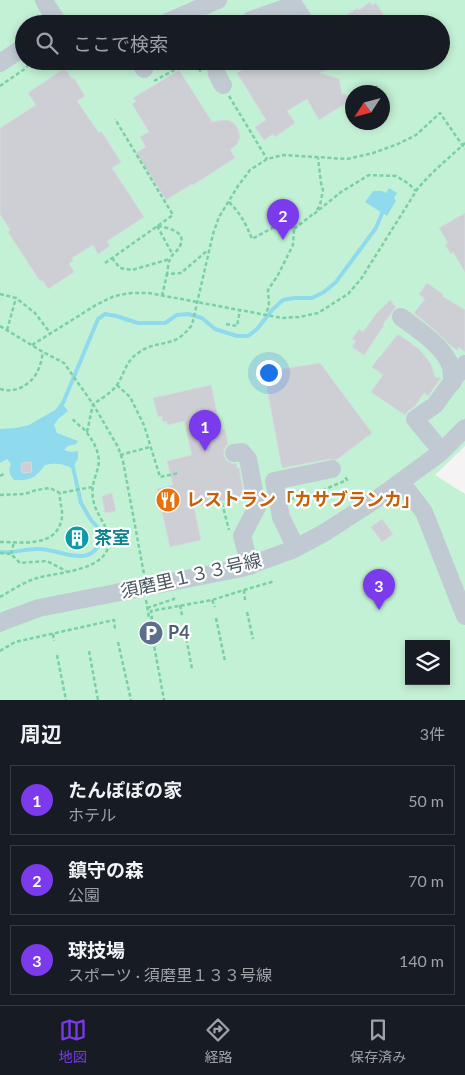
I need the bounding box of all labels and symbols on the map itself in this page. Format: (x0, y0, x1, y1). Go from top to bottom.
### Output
north arrow (345, 85, 390, 130)
pin: 2 (267, 199, 299, 240)
your location (256, 360, 282, 386)
pin: 1 (189, 410, 221, 451)
restaurant icon: レストラン「カサブランカ」 (155, 487, 181, 513)
place label: レストラン「カサブランカ」 (186, 488, 420, 510)
building icon: 茶室 (64, 525, 90, 551)
place label: 茶室 (94, 526, 130, 548)
street label: 須磨里１３３号線 (118, 548, 263, 602)
pin: 3 (363, 569, 395, 610)
parking icon: P4 (138, 620, 164, 646)
place label: P4 (168, 621, 190, 643)

